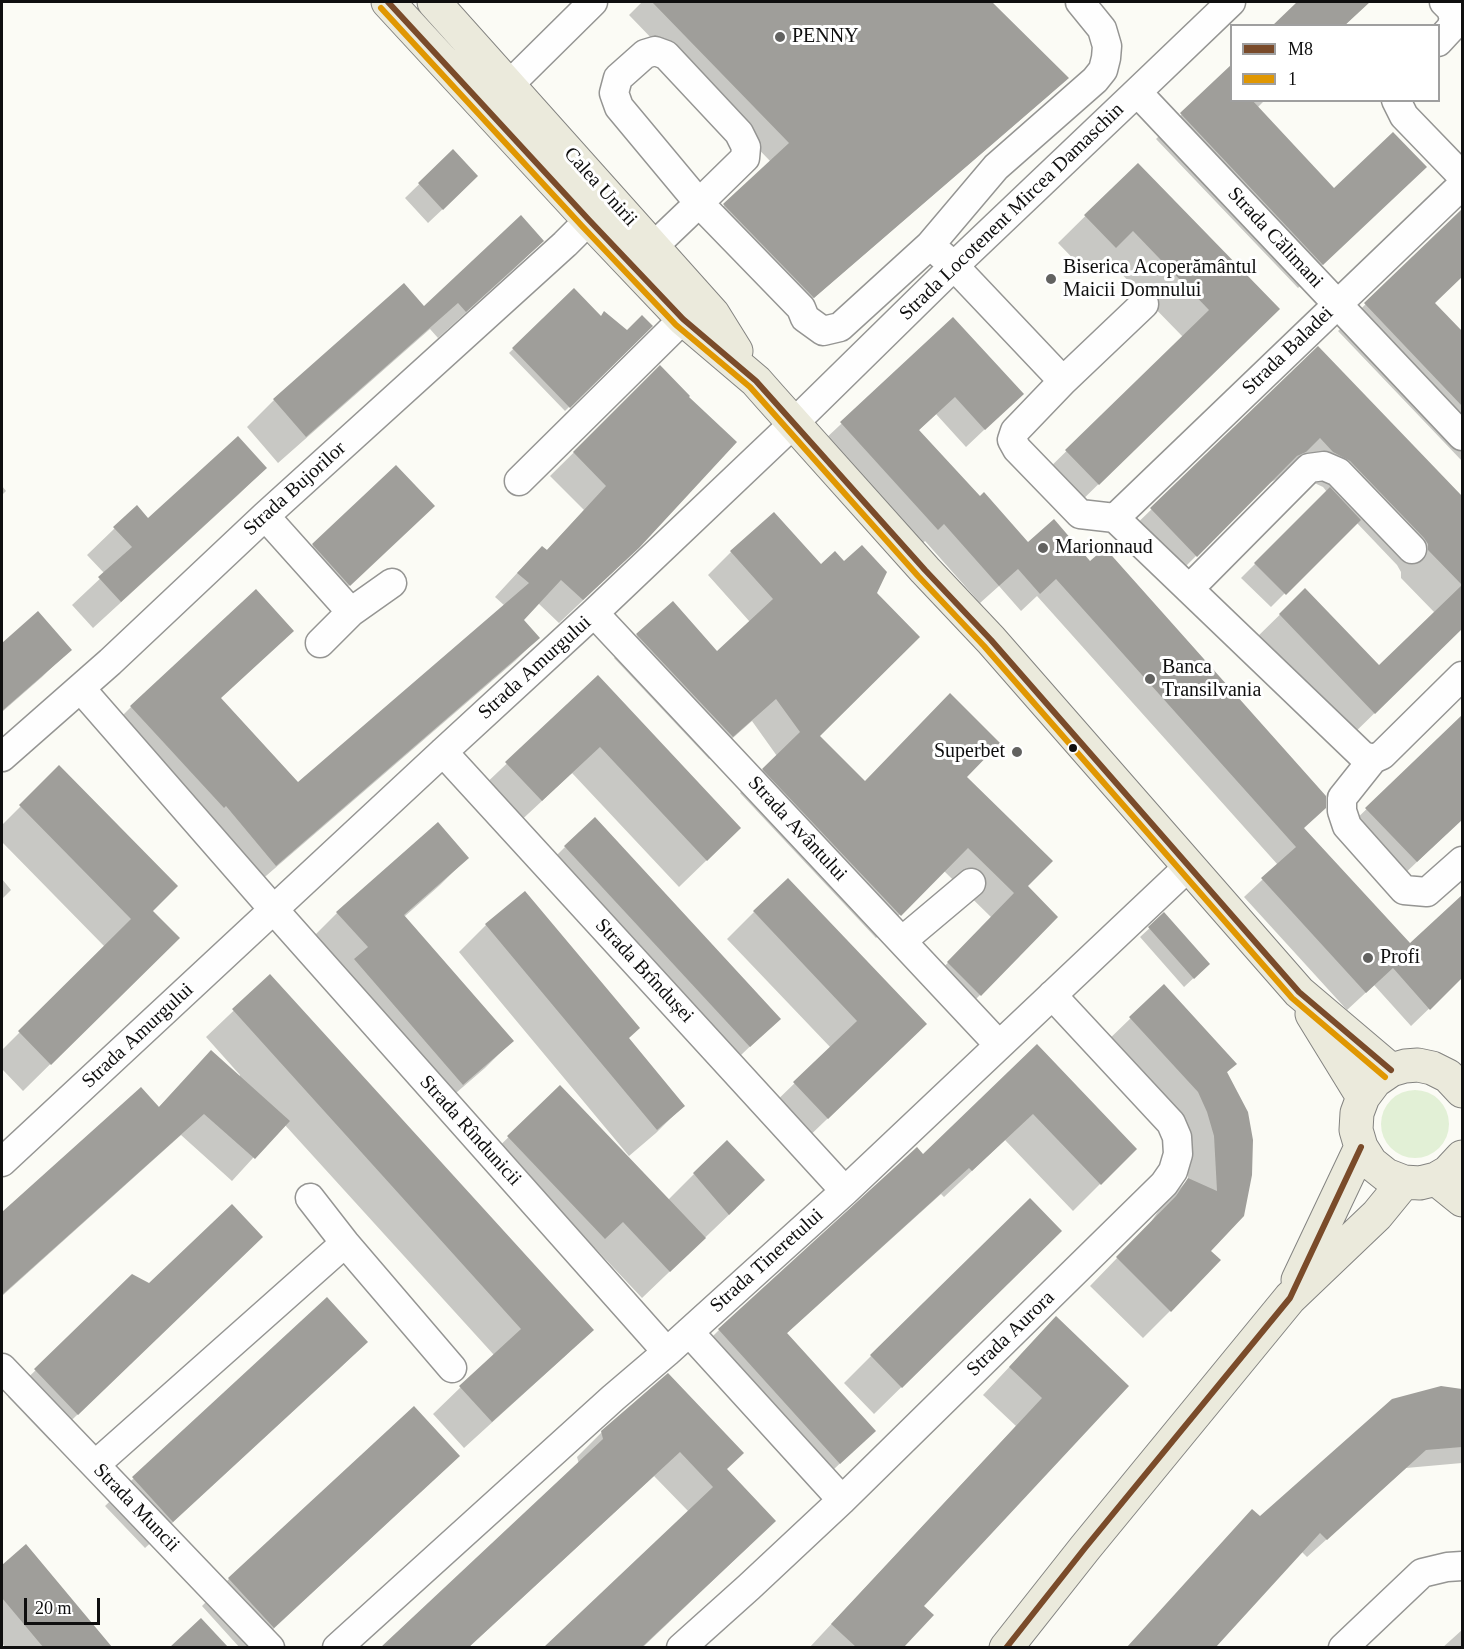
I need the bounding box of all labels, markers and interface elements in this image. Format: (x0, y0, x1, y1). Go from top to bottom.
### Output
legend (1230, 24, 1440, 102)
place label: PENNY (792, 25, 859, 49)
marker: PENNY (773, 30, 787, 44)
text: M8 (1288, 39, 1313, 59)
text: 1 (1288, 69, 1297, 89)
street label: Strada Locotenent Mircea Damaschin (895, 98, 1129, 326)
street label: Calea Unirii (558, 142, 642, 232)
street label: Strada Călimani (1222, 182, 1328, 294)
place label: Biserica Acoperământul Maicii Domnului (1063, 256, 1257, 303)
marker: Biserica Acoperământul Maicii Domnului (1044, 272, 1058, 286)
street label: Strada Baladei (1238, 302, 1338, 400)
street label: Strada Bujorilor (239, 437, 351, 541)
place label: Marionnaud (1055, 536, 1153, 560)
marker: Marionnaud (1036, 541, 1050, 555)
street label: Strada Amurgului (474, 611, 596, 725)
place label: Banca Transilvania (1162, 656, 1261, 703)
marker: Banca Transilvania (1143, 672, 1157, 686)
place label: Superbet (934, 740, 1005, 764)
unlabelled marker (1067, 742, 1079, 754)
marker: Superbet (1010, 745, 1024, 759)
street label: Strada Avântului (742, 772, 852, 886)
street label: Strada Brîndușei (590, 914, 698, 1028)
place label: Profi (1380, 946, 1420, 970)
marker: Profi (1361, 951, 1375, 965)
street label: Strada Amurgului (77, 978, 199, 1094)
street label: Strada Rîndunicii (414, 1071, 526, 1191)
street label: Strada Tineretului (705, 1204, 829, 1318)
street label: Strada Aurora (962, 1286, 1060, 1382)
street label: Strada Muncii (88, 1459, 184, 1557)
scale bar (27, 1586, 104, 1624)
text: 20 m (35, 1598, 72, 1618)

